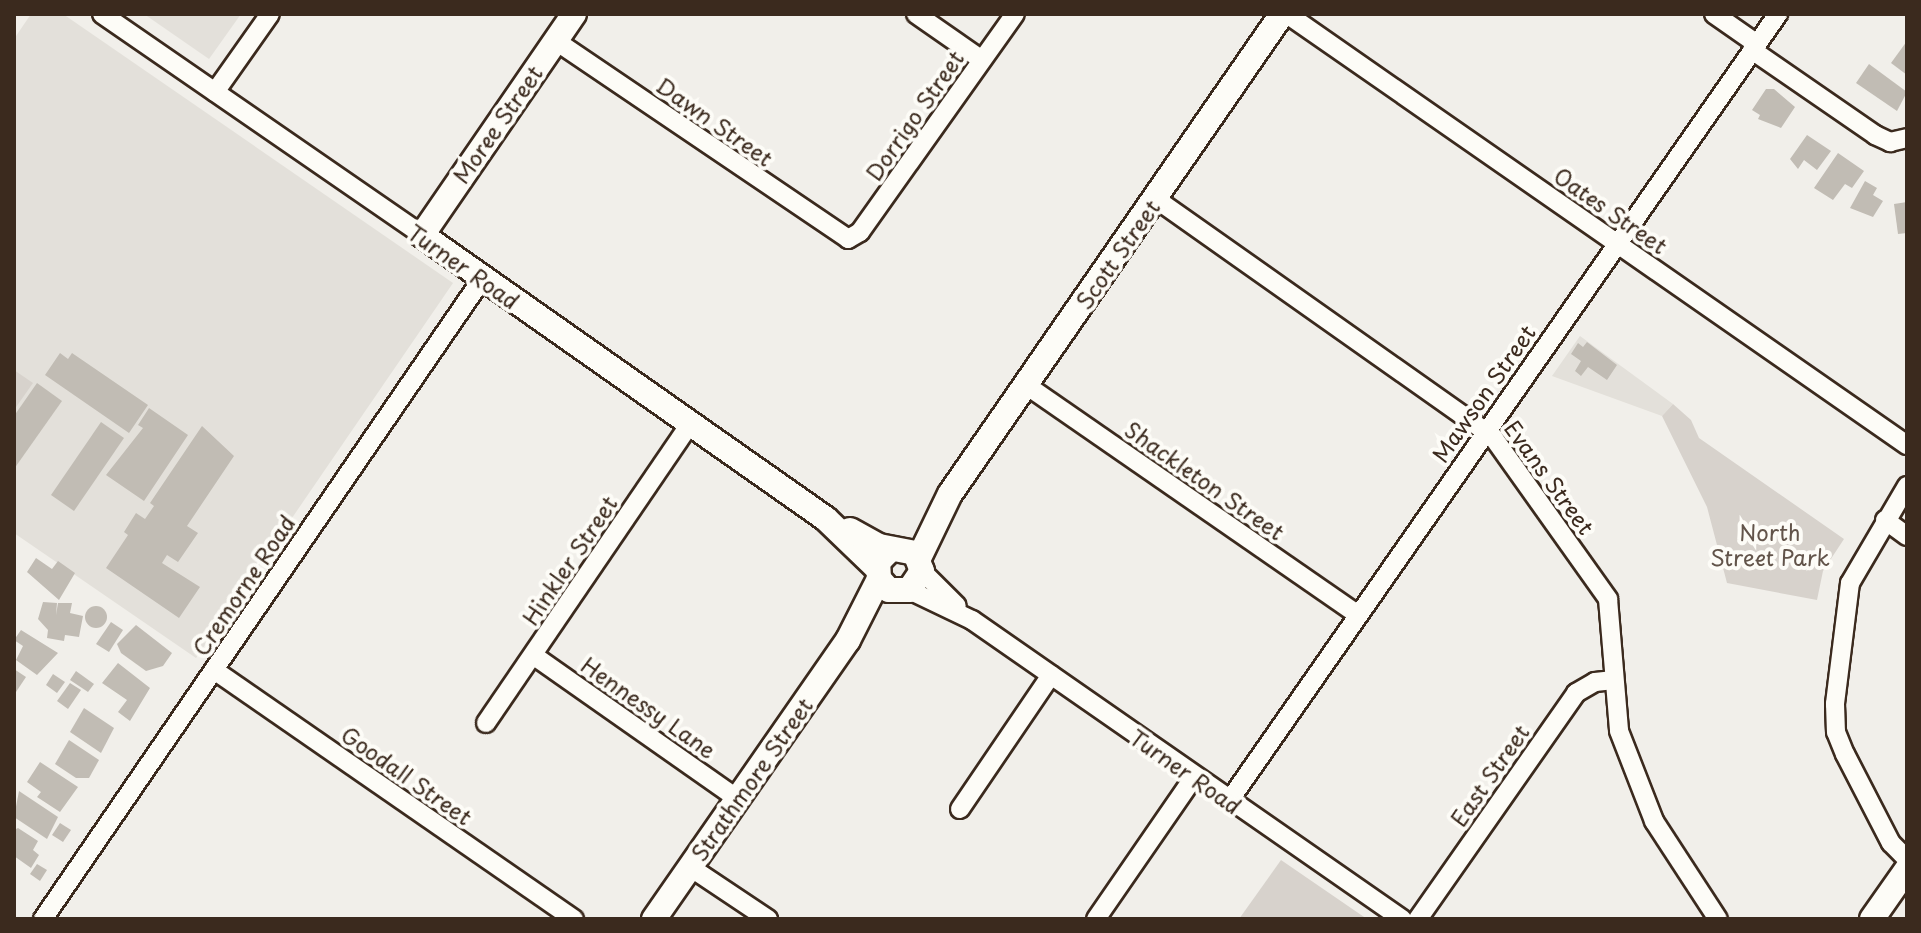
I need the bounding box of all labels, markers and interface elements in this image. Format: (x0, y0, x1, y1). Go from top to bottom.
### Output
street label: Dorrigo Street (859, 45, 969, 185)
street label: Moree Street (446, 59, 548, 189)
street label: Dawn Street (652, 72, 778, 170)
street label: Oates Street (1549, 161, 1673, 259)
street label: Scott Street (1069, 194, 1165, 314)
street label: Turner Road (403, 218, 525, 314)
street label: Mawson Street (1426, 320, 1540, 466)
street label: Shackleton Street (1121, 415, 1289, 545)
street label: Evans Street (1500, 415, 1600, 539)
street label: Hinkler Street (516, 490, 622, 630)
street label: Cremorne Road (186, 509, 300, 661)
park label: North Street Park (1709, 518, 1831, 570)
street label: Hennessy Lane (576, 651, 722, 763)
street label: Strathmore Street (685, 692, 817, 866)
street label: East Street (1444, 719, 1534, 831)
street label: Goodall Street (337, 720, 477, 830)
street label: Turner Road (1125, 723, 1247, 819)

